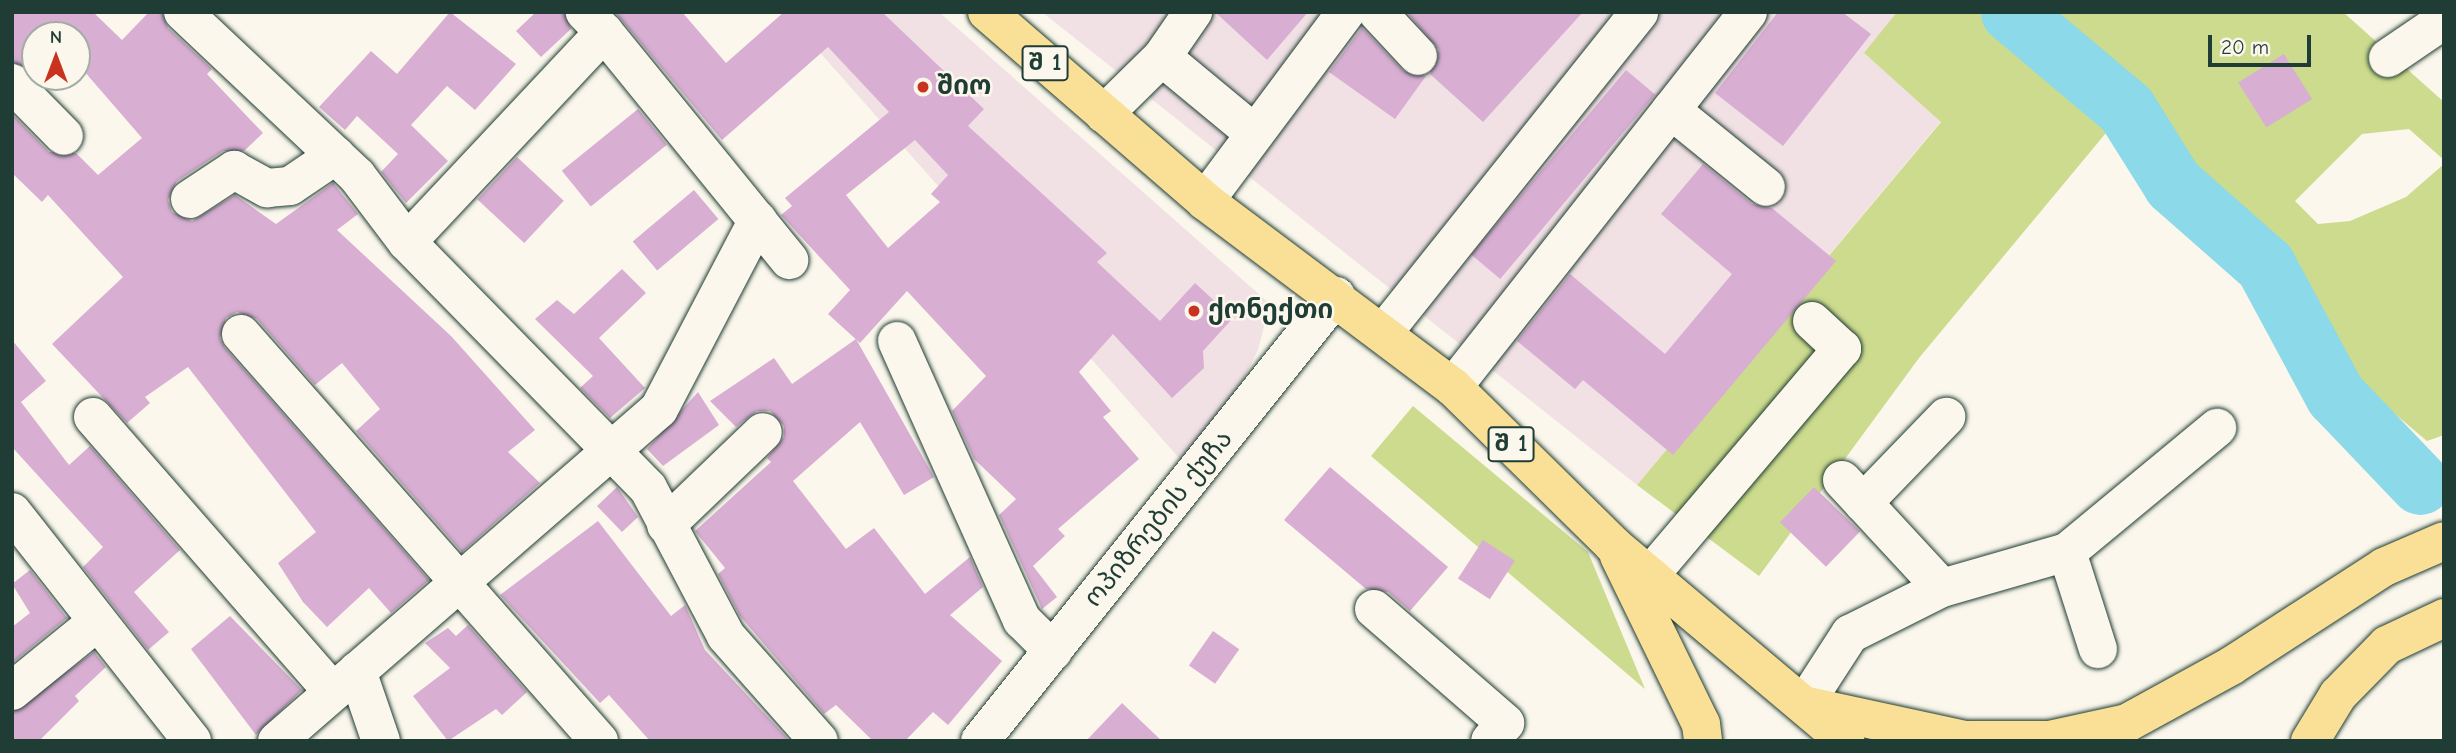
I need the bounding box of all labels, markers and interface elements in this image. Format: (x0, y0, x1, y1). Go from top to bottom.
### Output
north arrow (21, 21, 91, 91)
scale bar (2211, 21, 2314, 65)
text: N (50, 26, 62, 48)
text: 20 m (2221, 35, 2269, 59)
road number: შ 1 (1020, 42, 1070, 84)
place label: შიო (937, 71, 991, 103)
marker: შიო (915, 79, 931, 95)
place label: ქონექთი (1208, 295, 1333, 327)
marker: ქონექთი (1186, 303, 1202, 319)
street label: ოპიზრების ქუჩა (1078, 424, 1240, 614)
road number: შ 1 (1486, 424, 1536, 464)

